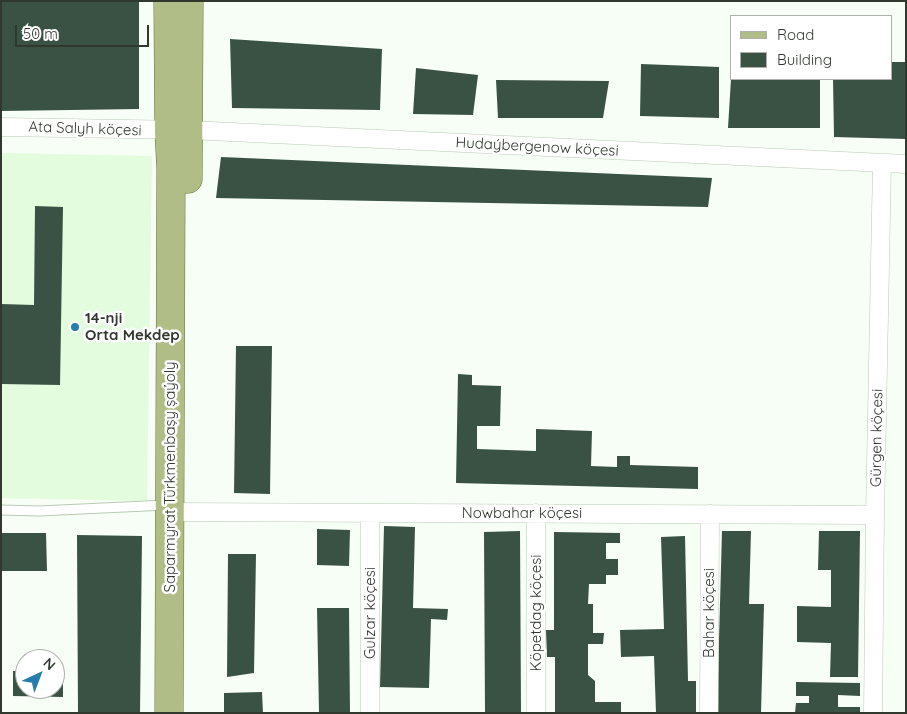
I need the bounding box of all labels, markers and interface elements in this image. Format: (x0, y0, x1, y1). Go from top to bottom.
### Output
scale bar (18, 15, 151, 47)
legend (730, 15, 892, 80)
text: 50 m (23, 24, 58, 43)
text: Road (777, 25, 814, 44)
text: Building (777, 50, 832, 69)
street label: Ata Salyh köçesi (28, 118, 142, 140)
street label: Hudaýbergenow köçesi (455, 134, 619, 160)
place label: 14-nji Orta Mekdep (85, 309, 180, 344)
marker: 14-nji Orta Mekdep (69, 321, 81, 333)
street label: Saparmyrat Türkmenbaşy şaýoly (161, 361, 179, 593)
street label: Gürgen köçesi (867, 389, 887, 487)
street label: Nowbahar köçesi (462, 504, 582, 522)
street label: Köpetdag köçesi (527, 555, 545, 671)
street label: Gulzar köçesi (361, 567, 379, 659)
street label: Bahar köçesi (700, 568, 718, 658)
north arrow (15, 649, 65, 699)
text: N (40, 654, 59, 674)

